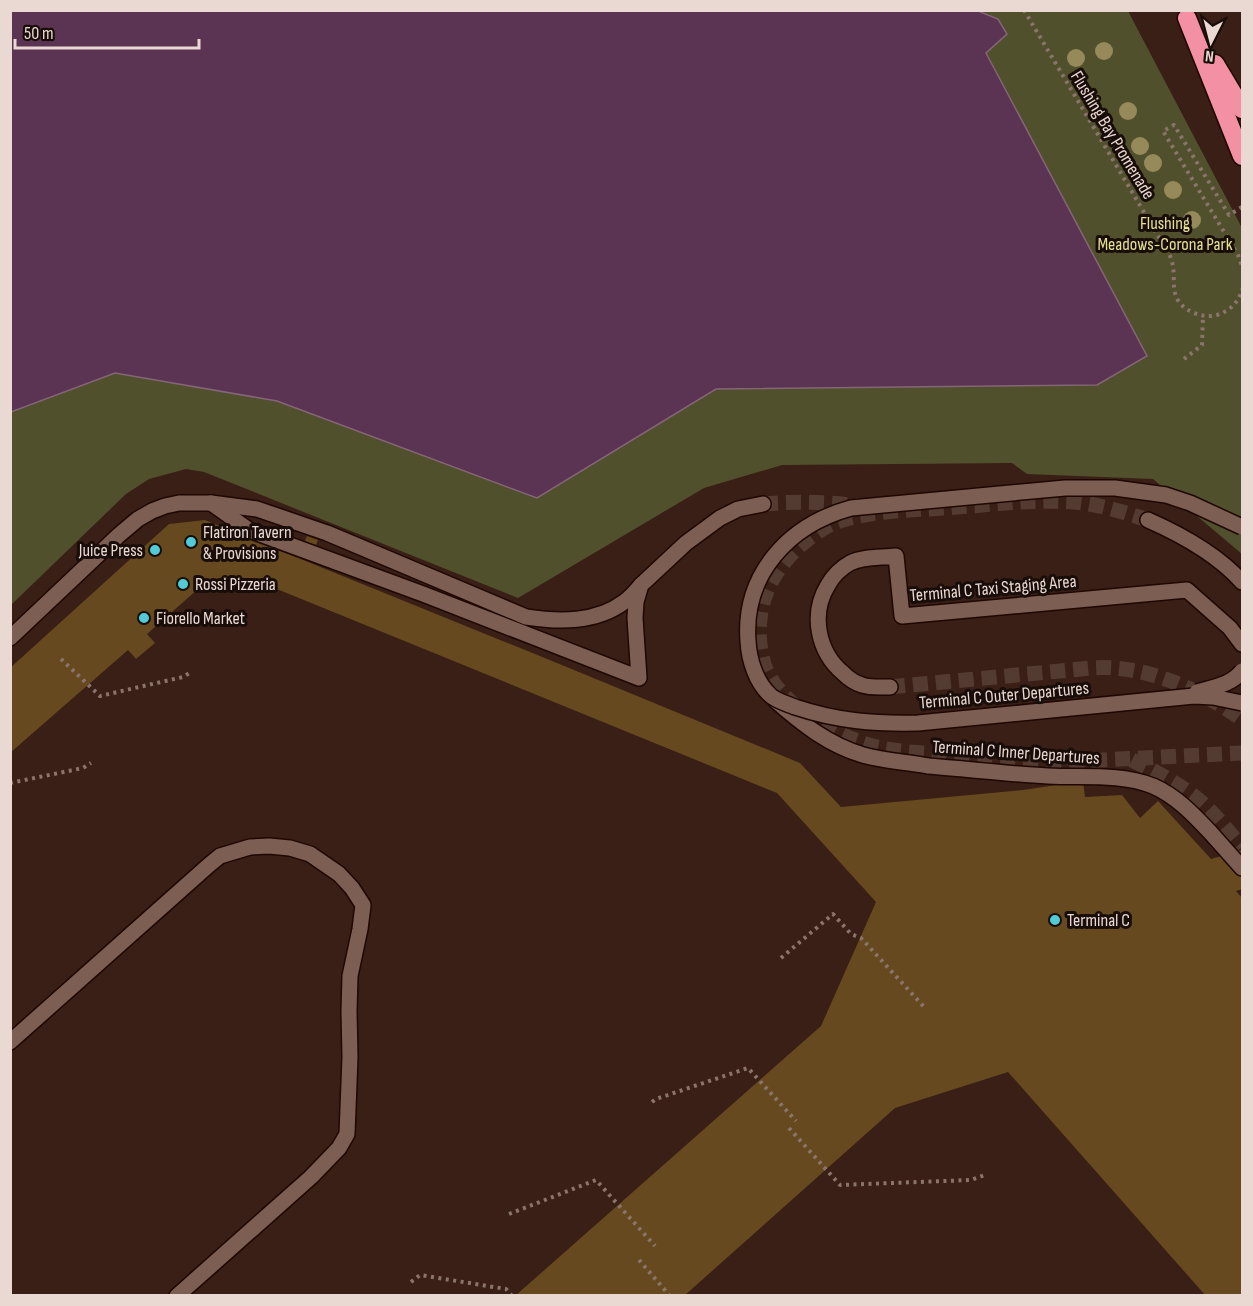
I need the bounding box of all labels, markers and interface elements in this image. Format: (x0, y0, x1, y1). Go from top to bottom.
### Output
scale bar (15, 12, 200, 50)
north arrow (1181, 12, 1241, 72)
text: 50 m (24, 23, 54, 44)
text: N (1204, 46, 1215, 65)
street label: Flushing Bay Promenade (1066, 67, 1159, 203)
park label: Flushing Meadows-Corona Park (1097, 213, 1233, 255)
place label: Flatiron Tavern & Provisions (203, 522, 292, 564)
marker: Flatiron Tavern & Provisions (184, 535, 198, 549)
place label: Juice Press (78, 540, 143, 561)
marker: Juice Press (148, 543, 162, 557)
street label: Terminal C Taxi Staging Area (909, 571, 1077, 606)
place label: Rossi Pizzeria (195, 574, 276, 595)
marker: Rossi Pizzeria (176, 577, 190, 591)
place label: Fiorello Market (156, 608, 246, 629)
marker: Fiorello Market (137, 611, 151, 625)
street label: Terminal C Outer Departures (918, 678, 1090, 713)
street label: Terminal C Inner Departures (932, 736, 1100, 769)
place label: Terminal C (1067, 910, 1130, 931)
marker: Terminal C (1048, 913, 1062, 927)

